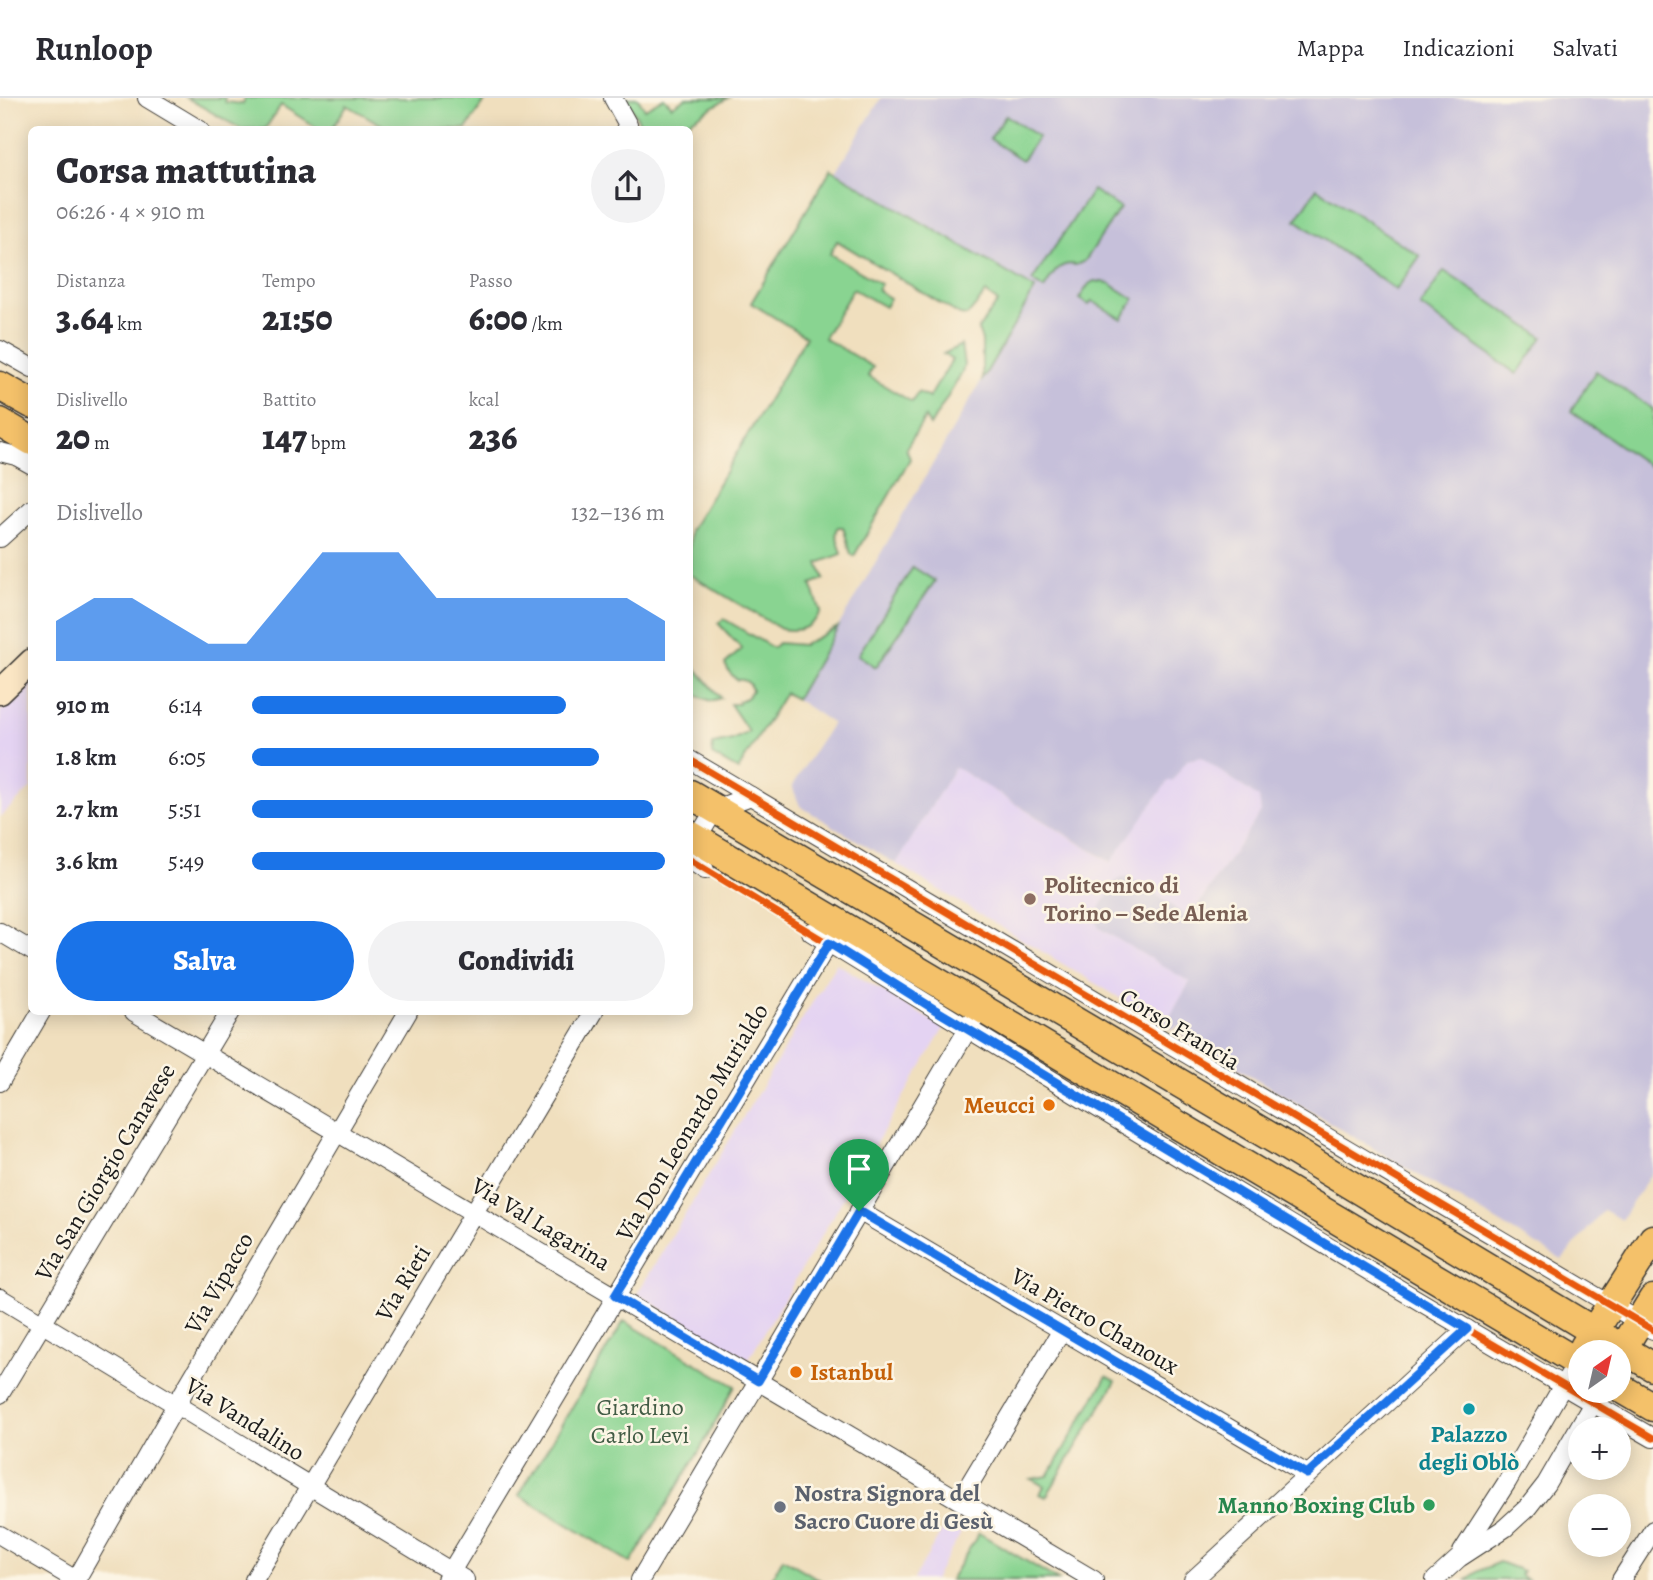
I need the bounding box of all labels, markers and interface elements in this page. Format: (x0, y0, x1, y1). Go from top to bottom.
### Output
text: Runloop (35, 26, 153, 71)
text: Mappa (1297, 32, 1365, 64)
text: Indicazioni (1403, 32, 1515, 64)
text: Salvati (1553, 32, 1618, 64)
text: Corsa mattutina (56, 144, 317, 196)
button: share (591, 149, 665, 223)
text: 06:26 · 4 × 910 m (56, 196, 205, 227)
text: Distanza (56, 268, 125, 294)
text: Tempo (262, 268, 315, 294)
text: Passo (469, 268, 512, 294)
text: 3.64 (56, 294, 114, 342)
text: 21:50 (262, 294, 332, 342)
text: 6:00 (469, 294, 528, 342)
text: km (114, 311, 143, 337)
text: /km (528, 311, 563, 337)
text: Dislivello (56, 387, 128, 413)
text: Battito (262, 387, 316, 413)
text: kcal (469, 387, 499, 413)
text: 20 (56, 413, 90, 461)
text: 147 (262, 413, 307, 461)
text: 236 (469, 413, 518, 461)
text: m (90, 430, 110, 456)
text: bpm (307, 430, 346, 456)
text: Dislivello (56, 497, 143, 528)
text: 132–136 m (571, 497, 665, 528)
text: 910 m (56, 690, 110, 721)
text: 6:14 (168, 690, 202, 721)
text: 1.8 km (56, 742, 117, 773)
text: 6:05 (168, 742, 206, 773)
text: 2.7 km (56, 794, 118, 825)
text: 5:51 (168, 794, 201, 825)
text: 3.6 km (56, 846, 118, 877)
text: 5:49 (168, 846, 204, 877)
place label: Politecnico di Torino – Sede Alenia (1044, 869, 1248, 929)
marker: Politecnico di Torino – Sede Alenia (1022, 891, 1038, 907)
button: Salva (56, 921, 354, 1001)
button: Condividi (368, 921, 665, 1001)
street label: Corso Francia (1114, 980, 1247, 1078)
street label: Via Don Leonardo Murialdo (608, 997, 776, 1247)
street label: Via San Giorgio Canavese (27, 1057, 183, 1287)
place label: Meucci (964, 1089, 1035, 1121)
marker: Meucci (1041, 1097, 1057, 1113)
pin (829, 1139, 889, 1211)
icon: arrive (840, 1150, 878, 1188)
street label: Via Val Lagarina (464, 1169, 617, 1279)
street label: Via Vipacco (177, 1226, 261, 1340)
street label: Via Rieti (367, 1239, 438, 1328)
street label: Via Pietro Chanoux (1004, 1259, 1185, 1382)
north arrow (1568, 1340, 1631, 1404)
map controls (1568, 1340, 1631, 1557)
place label: Istanbul (810, 1356, 894, 1388)
marker: Istanbul (788, 1364, 804, 1380)
street label: Via Vandalino (178, 1369, 311, 1468)
park label: Giardino Carlo Levi (591, 1391, 689, 1451)
marker: Palazzo degli Oblò (1461, 1401, 1477, 1417)
button: + (1568, 1417, 1631, 1480)
place label: Palazzo degli Oblò (1419, 1418, 1519, 1478)
place label: Nostra Signora del Sacro Cuore di Gesù (794, 1477, 994, 1537)
place label: Manno Boxing Club (1218, 1489, 1415, 1521)
button: − (1568, 1494, 1631, 1557)
marker: Manno Boxing Club (1421, 1497, 1437, 1513)
marker: Nostra Signora del Sacro Cuore di Gesù (772, 1499, 788, 1515)

